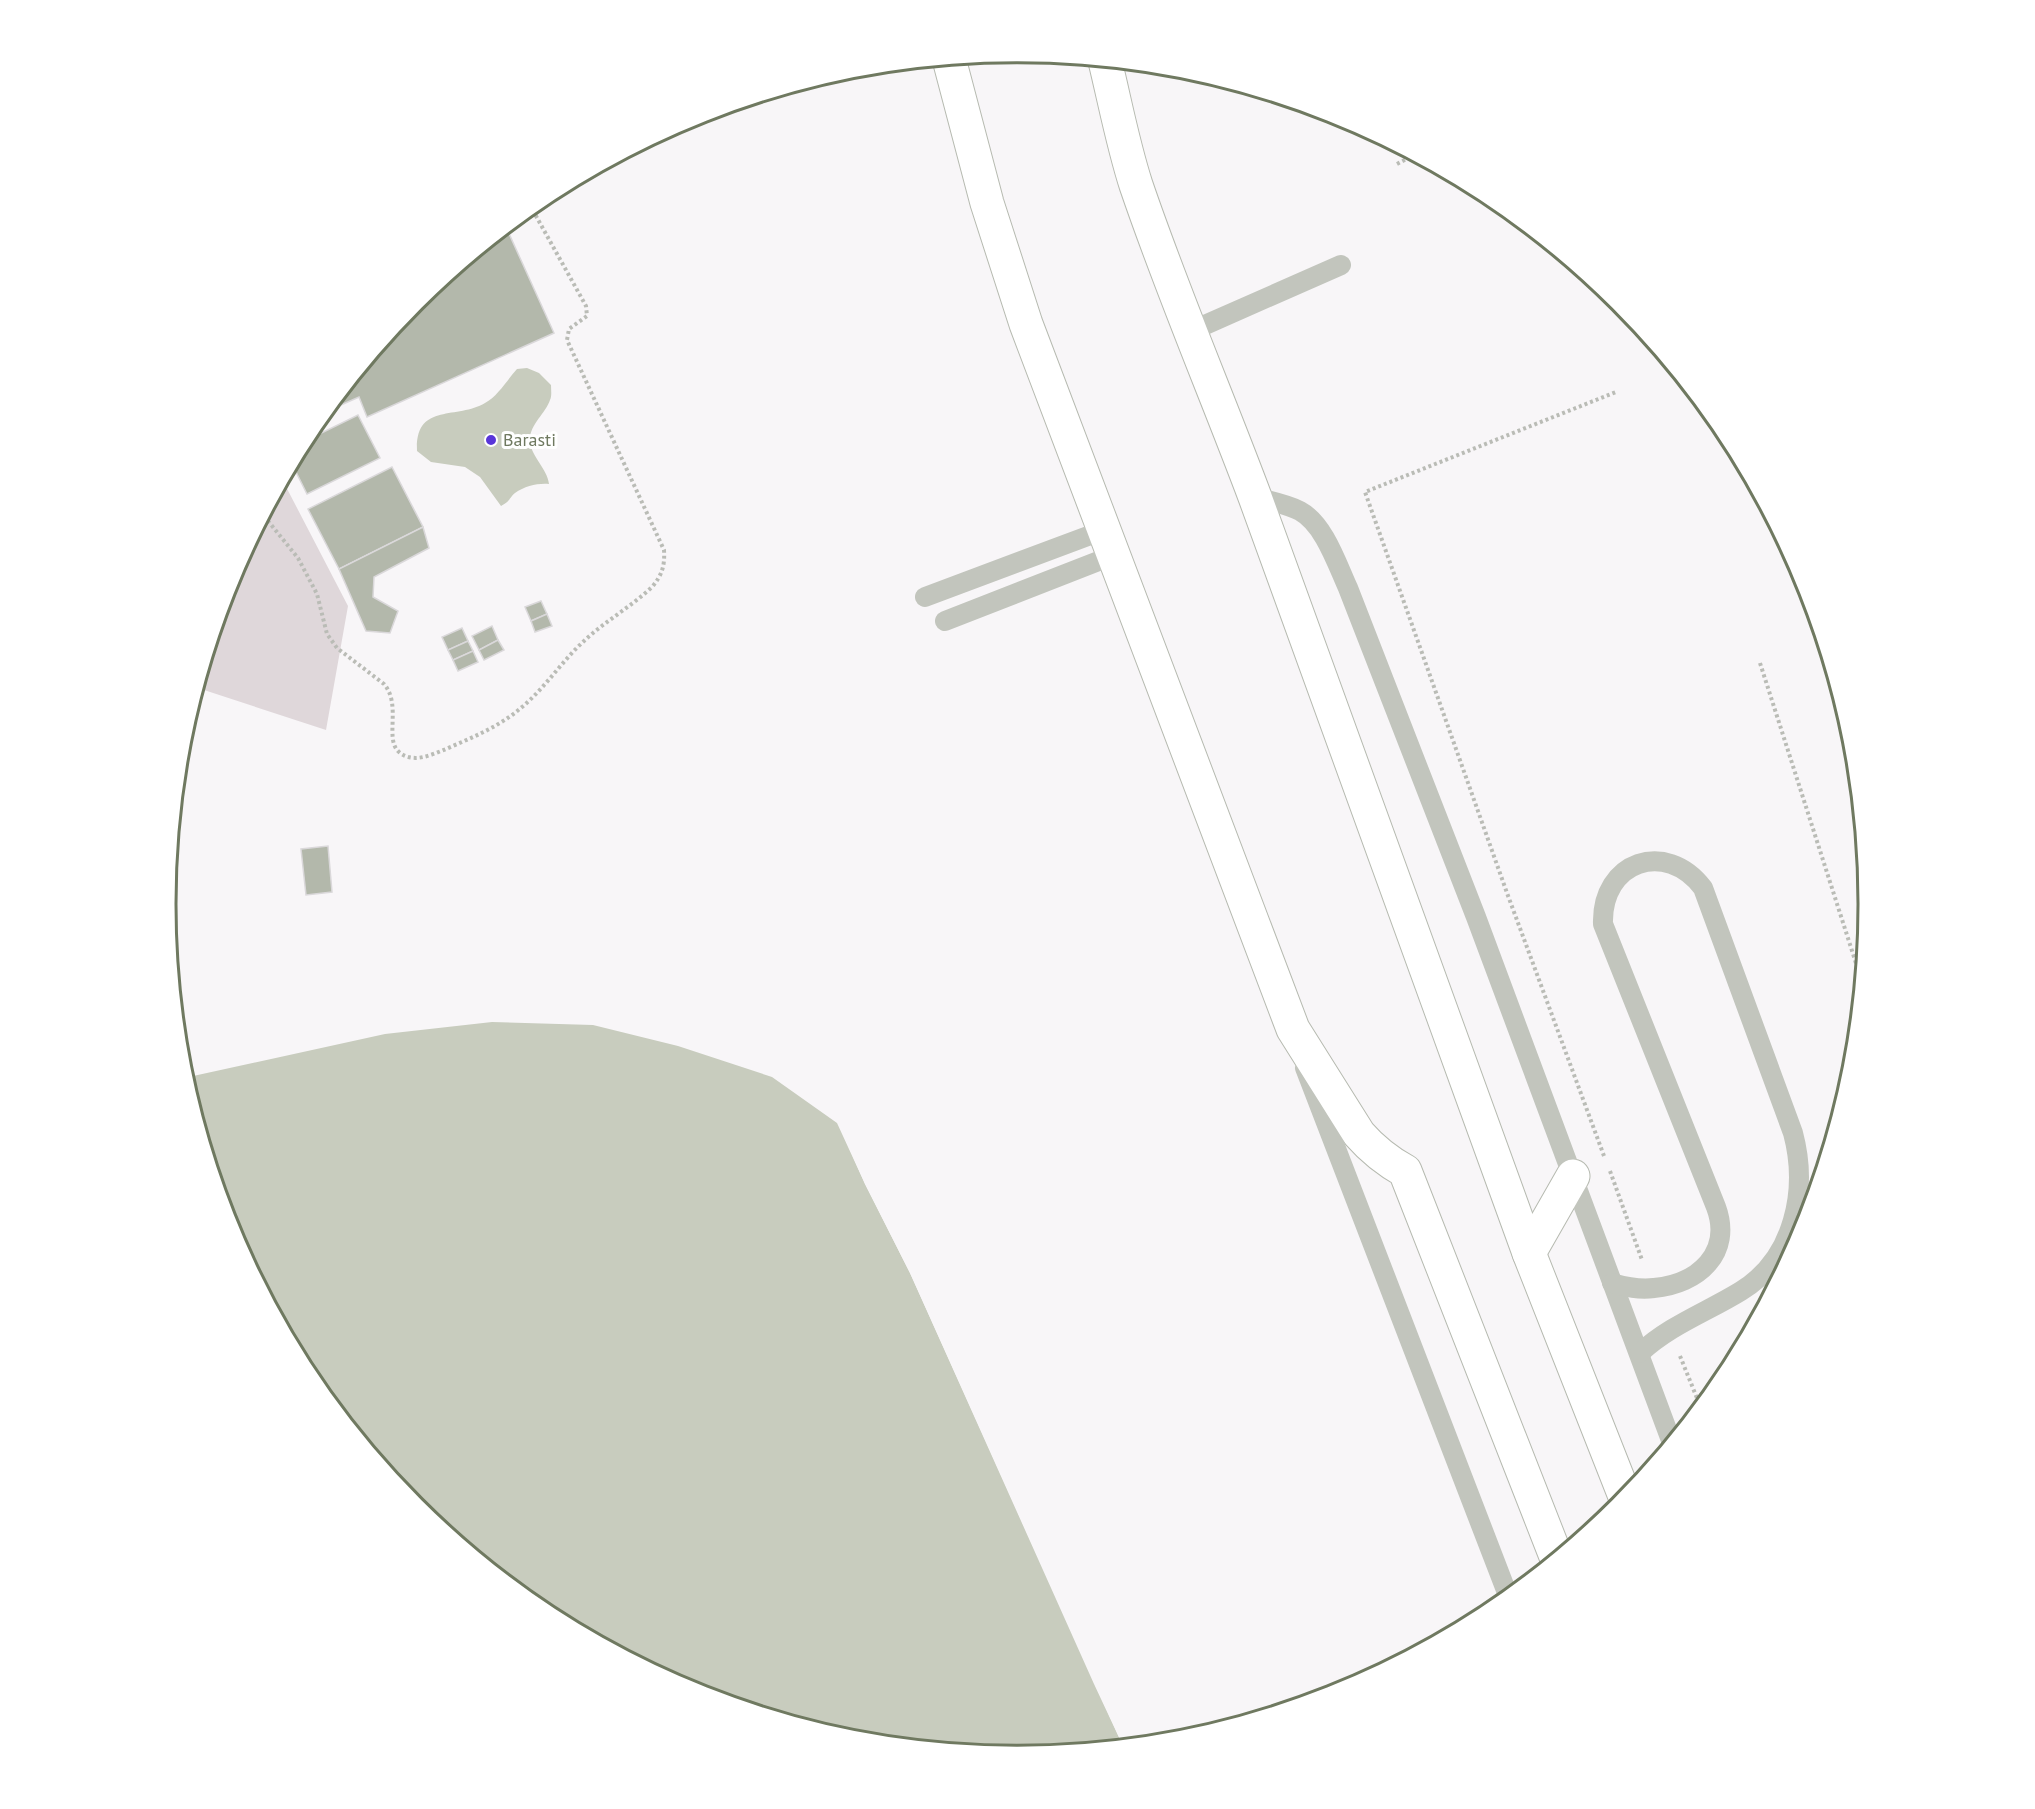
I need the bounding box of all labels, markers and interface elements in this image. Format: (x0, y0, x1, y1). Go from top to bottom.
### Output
place label: Barasti (503, 428, 556, 451)
marker: Barasti (484, 433, 498, 447)

